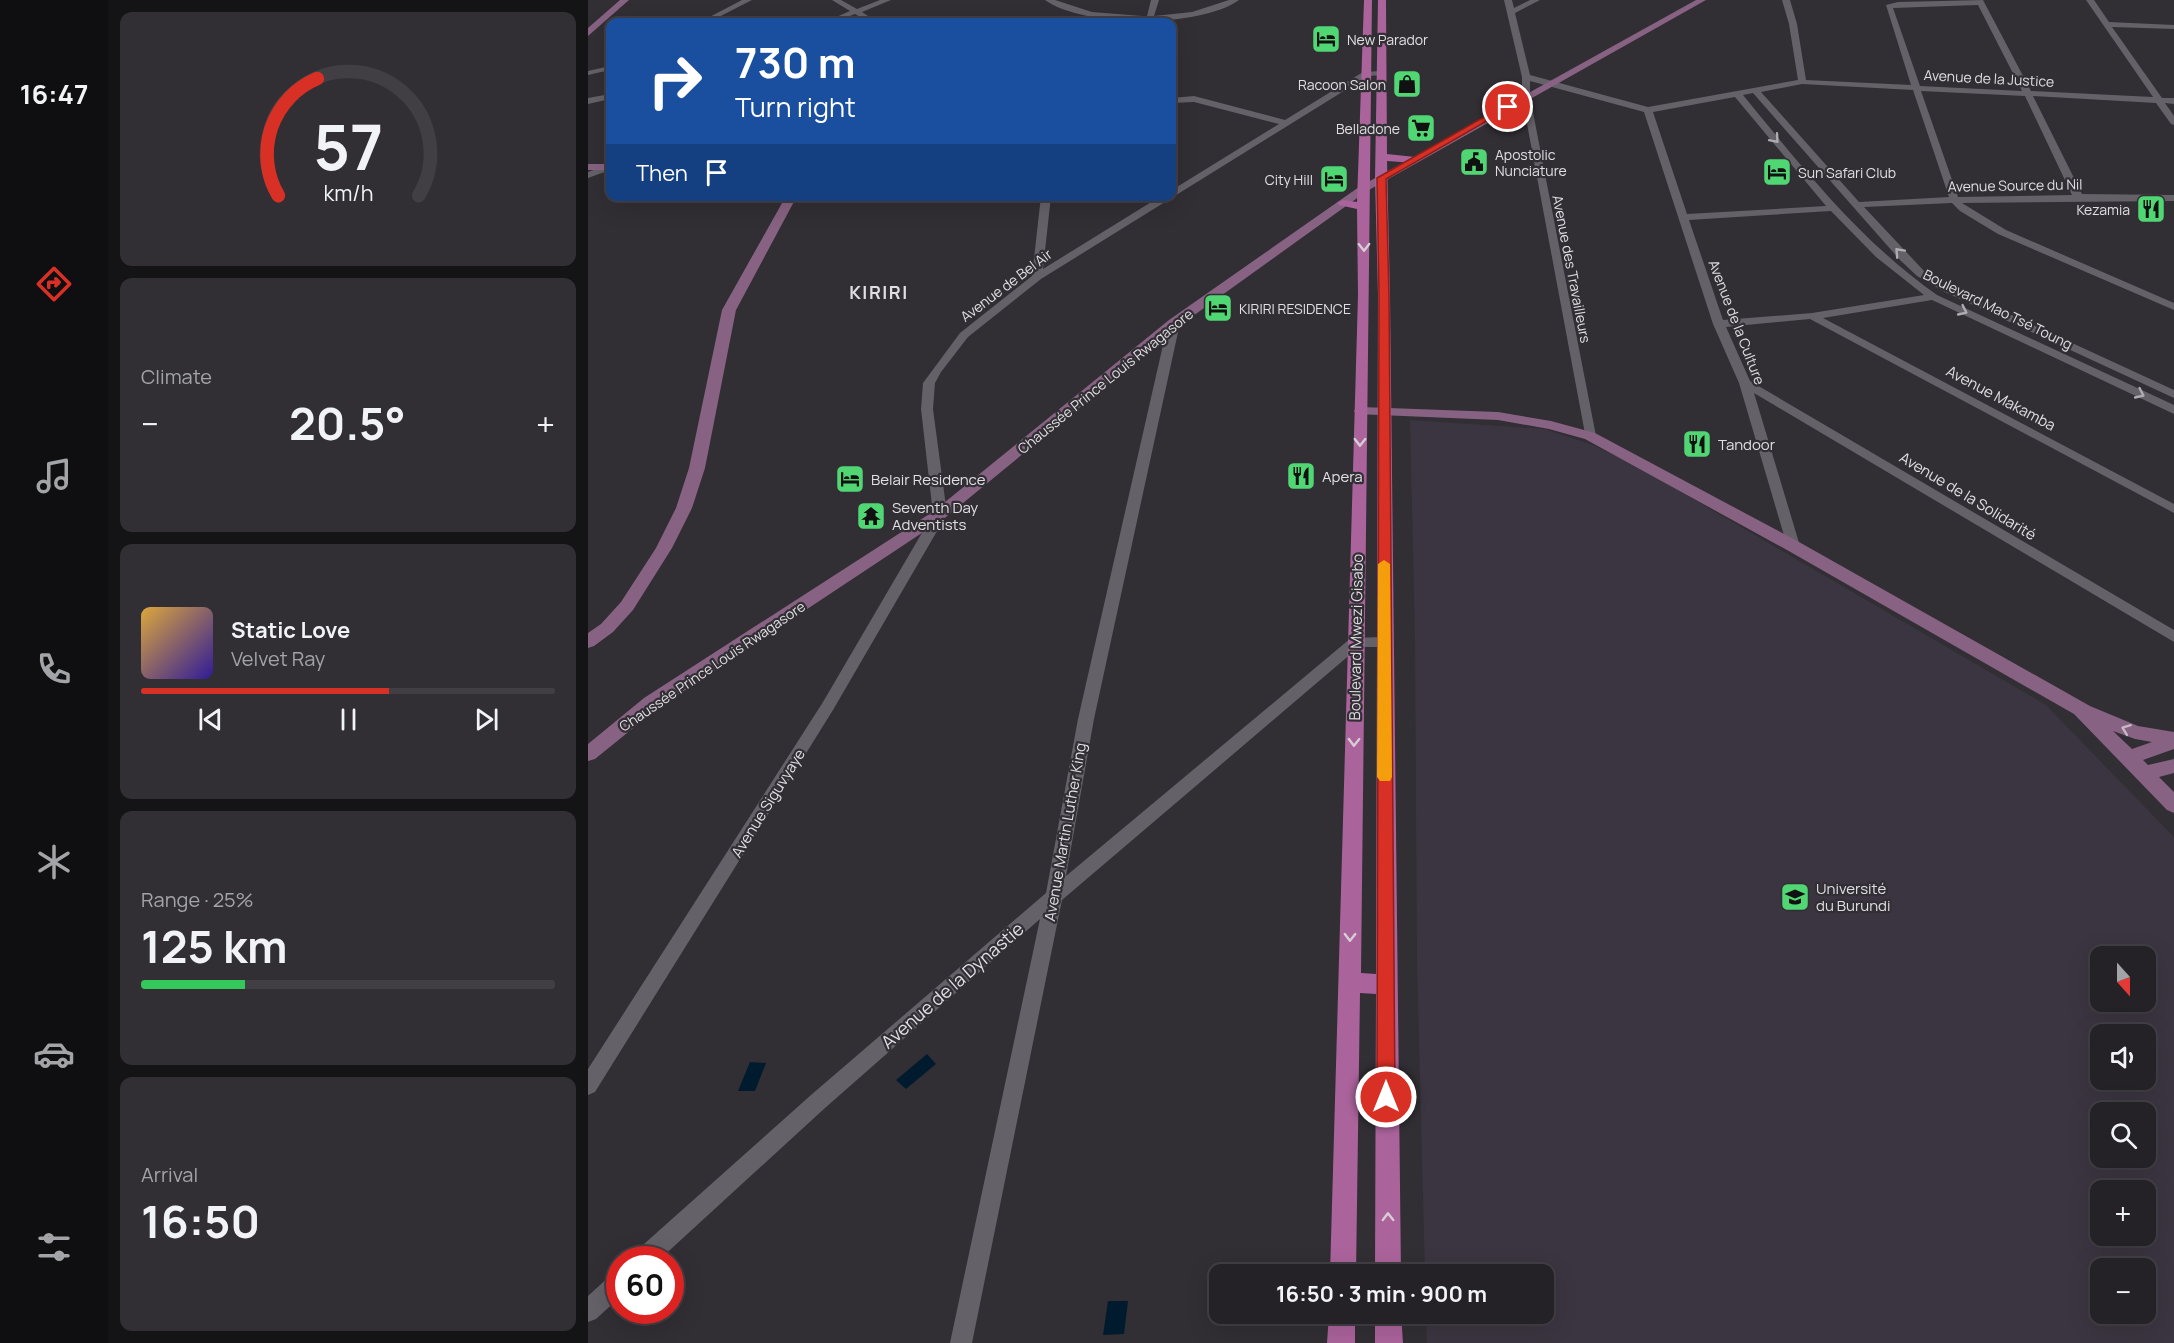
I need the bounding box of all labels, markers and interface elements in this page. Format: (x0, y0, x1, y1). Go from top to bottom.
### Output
hotel icon: New Parador (1310, 23, 1342, 55)
place label: New Parador (1347, 30, 1428, 49)
text: 730 m (735, 33, 856, 91)
icon: right (636, 42, 714, 120)
street label: Avenue de la Justice (1923, 65, 2055, 91)
shop icon: Racoon Salon (1391, 68, 1423, 100)
text: 16:47 (20, 75, 88, 112)
place label: Racoon Salon (1298, 75, 1386, 94)
pin (1482, 81, 1533, 132)
text: Turn right (735, 88, 856, 125)
icon: arrive (1491, 90, 1524, 123)
text: 57 (313, 103, 383, 189)
supermarket icon: Belladone (1405, 112, 1437, 144)
place label: Belladone (1336, 119, 1400, 138)
one-way arrow (1768, 132, 1779, 142)
place label: Apostolic Nunciature (1495, 145, 1567, 180)
public building icon: Apostolic Nunciature (1458, 146, 1490, 178)
icon: arrive (700, 156, 733, 189)
hotel icon: Sun Safari Club (1761, 156, 1793, 188)
text: Then (636, 158, 688, 188)
hotel icon: City Hill (1318, 163, 1350, 195)
place label: Sun Safari Club (1798, 163, 1896, 182)
place label: City Hill (1265, 170, 1313, 189)
street label: Avenue Source du Nil (1947, 174, 2083, 196)
text: km/h (323, 178, 373, 207)
street label: Avenue des Travailleurs (1548, 193, 1596, 345)
restaurant icon: Kezamia (2135, 193, 2167, 225)
place label: Kezamia (2076, 200, 2130, 219)
one-way arrow (1358, 243, 1370, 252)
street label: Avenue de Bel Air (956, 244, 1056, 326)
one-way arrow (1895, 249, 1906, 259)
street label: Avenue de la Culture (1704, 257, 1770, 387)
icon: directions (33, 263, 75, 305)
street label: Boulevard Mao Tsé Toung (1920, 265, 2076, 353)
district label: KIRIRI (849, 280, 909, 304)
hotel icon: KIRIRI RESIDENCE (1202, 292, 1234, 324)
place label: KIRIRI RESIDENCE (1239, 299, 1351, 318)
street label: Chaussée Prince Louis Rwagasore (1013, 304, 1197, 458)
one-way arrow (1957, 304, 1968, 316)
street label: Avenue Makamba (1943, 360, 2059, 436)
text: Climate (141, 363, 212, 390)
one-way arrow (2133, 387, 2144, 399)
text: 20.5° (289, 392, 406, 454)
text: − (141, 401, 159, 446)
text: + (536, 401, 555, 446)
restaurant icon: Tandoor (1681, 428, 1713, 460)
place label: Tandoor (1718, 434, 1776, 455)
one-way arrow (1354, 438, 1366, 447)
street label: Avenue de la Solidarité (1896, 447, 2040, 545)
icon: music (33, 455, 75, 497)
restaurant icon: Apera (1285, 460, 1317, 492)
hotel icon: Belair Residence (834, 463, 866, 495)
place label: Apera (1322, 466, 1363, 487)
place label: Belair Residence (871, 469, 986, 490)
place label: Seventh Day Adventists (892, 497, 978, 535)
temple icon: Seventh Day Adventists (855, 500, 887, 532)
street label: Boulevard Mwezi Gisabo (1344, 553, 1368, 721)
street label: Chaussée Prince Louis Rwagasore (615, 596, 809, 736)
text: Static Love (231, 615, 350, 645)
text: Velvet Ray (231, 645, 325, 672)
icon: phone (33, 648, 75, 690)
icon: previous (194, 703, 227, 736)
icon: pause (332, 703, 365, 736)
icon: next (470, 703, 503, 736)
one-way arrow (2121, 724, 2132, 736)
one-way arrow (1348, 738, 1360, 747)
street label: Avenue Martin Luther King (1039, 741, 1091, 923)
street label: Avenue Siguvyaye (726, 745, 810, 861)
icon: climate (33, 841, 75, 883)
place label: Université du Burundi (1816, 878, 1890, 916)
school or university icon: Université du Burundi (1779, 881, 1811, 913)
text: Range · 25% (141, 886, 254, 913)
text: 125 km (141, 915, 288, 977)
street label: Avenue de la Dynastie (876, 916, 1028, 1054)
one-way arrow (1344, 933, 1356, 942)
north arrow (2090, 946, 2156, 1012)
map controls (2090, 946, 2156, 1324)
button: sound (2090, 1024, 2156, 1090)
icon: car (33, 1033, 75, 1075)
position arrow (1354, 1065, 1418, 1129)
button: search (2090, 1102, 2156, 1168)
text: Arrival (141, 1161, 198, 1188)
button: + (2090, 1180, 2156, 1246)
text: 16:50 (141, 1190, 260, 1252)
one-way arrow (1381, 1212, 1394, 1221)
icon: filters (33, 1226, 75, 1268)
speed limit sign: 60 (606, 1246, 684, 1324)
button: − (2090, 1258, 2156, 1324)
text: 16:50 · 3 min · 900 m (1276, 1279, 1487, 1309)

